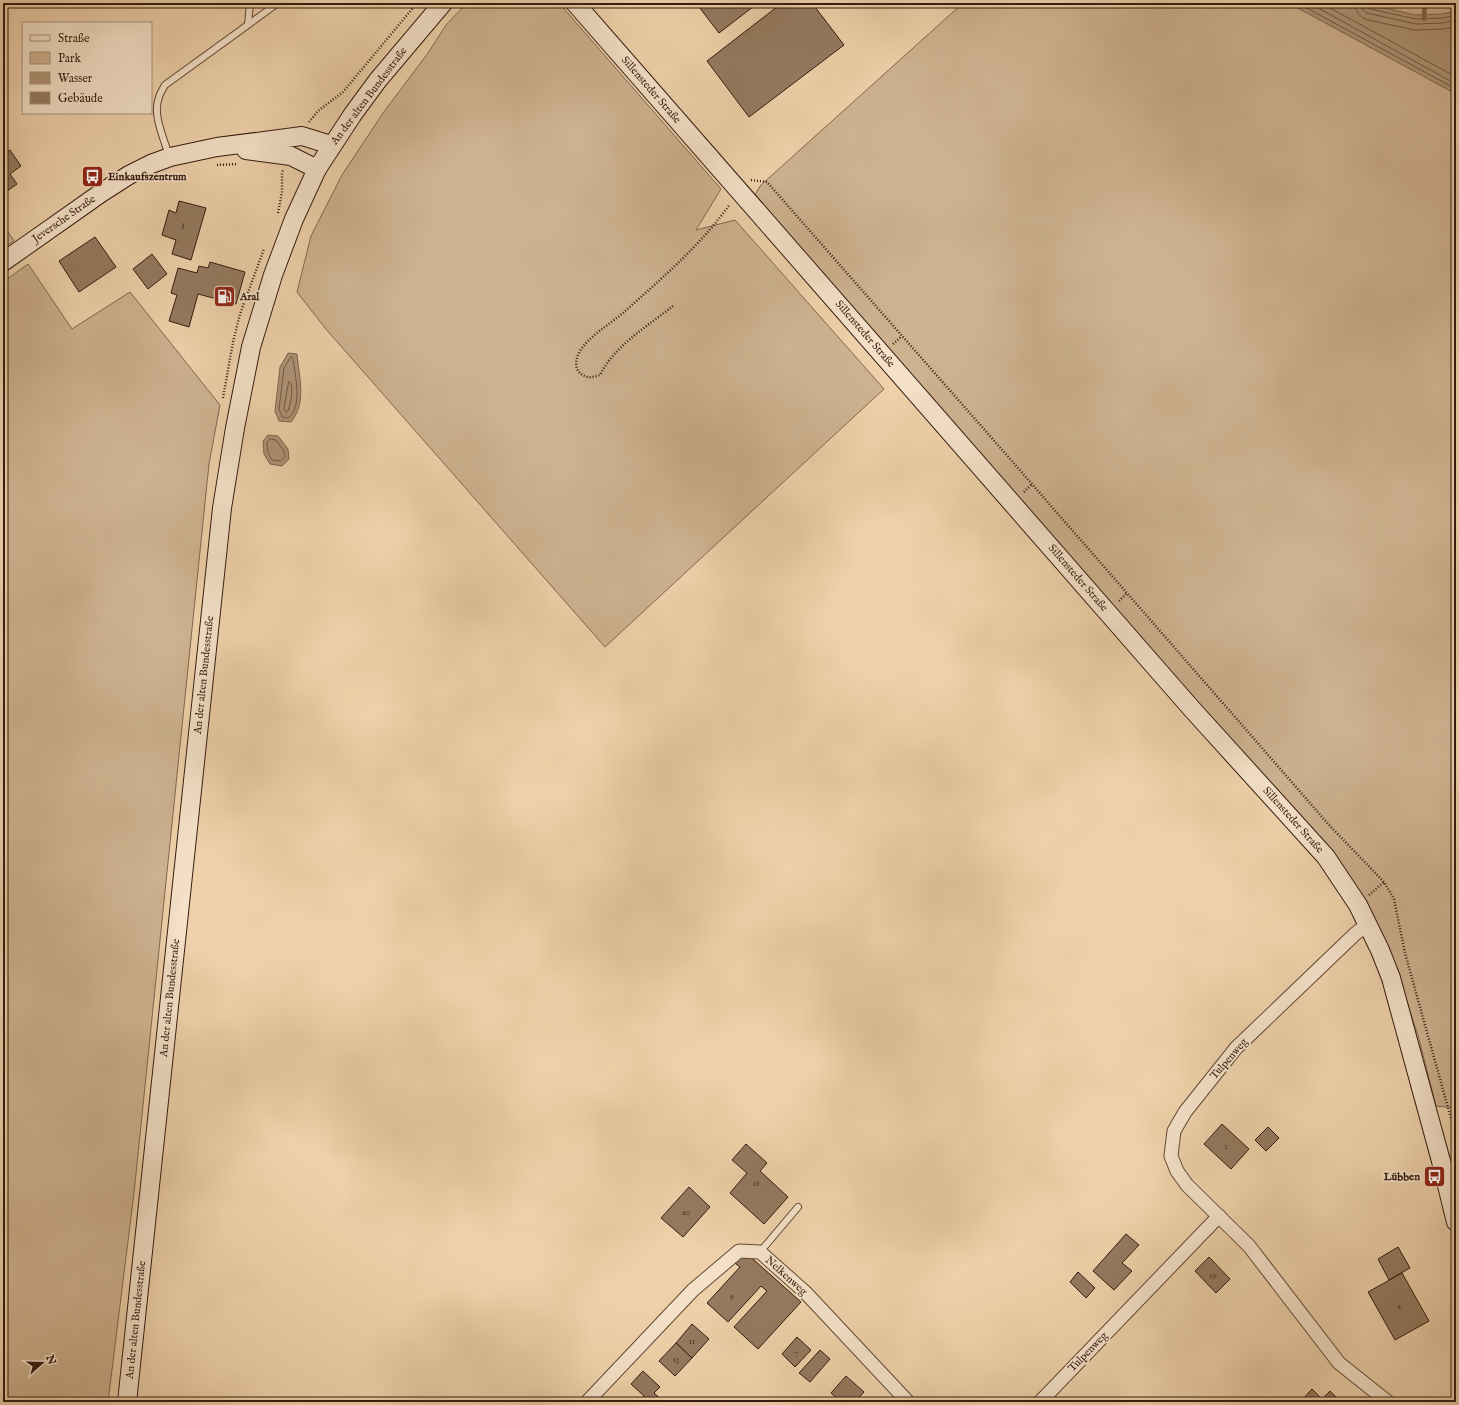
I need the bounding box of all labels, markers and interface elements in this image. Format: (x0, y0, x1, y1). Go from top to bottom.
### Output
legend (22, 22, 152, 114)
text: Straße (58, 31, 90, 46)
street label: An der alten Bundesstraße (327, 44, 410, 148)
text: Park (58, 51, 81, 66)
street label: Sillensteder Straße (618, 54, 684, 126)
text: Wasser (58, 71, 93, 86)
text: Gebäude (58, 91, 103, 106)
bus stop icon: Einkaufszentrum (79, 164, 105, 190)
place label: Einkaufszentrum (108, 170, 187, 184)
street label: Jeversche Straße (28, 192, 98, 247)
house number: 3 (181, 219, 185, 230)
fuel station icon: Aral (211, 284, 237, 310)
place label: Aral (239, 290, 260, 304)
street label: Sillensteder Straße (832, 298, 898, 370)
street label: Sillensteder Straße (1045, 542, 1111, 614)
street label: An der alten Bundesstraße (191, 615, 217, 736)
street label: Sillensteder Straße (1260, 784, 1326, 856)
street label: An der alten Bundesstraße (157, 938, 183, 1059)
street label: Tulpenweg (1207, 1034, 1252, 1083)
house number: 1 (1224, 1141, 1228, 1152)
bus stop icon: Lübben (1422, 1164, 1448, 1190)
place label: Lübben (1383, 1170, 1420, 1184)
house number: 18 (753, 1178, 760, 1189)
house number: 20 (682, 1207, 690, 1218)
street label: Nelkenweg (762, 1253, 811, 1299)
street label: An der alten Bundesstraße (123, 1260, 149, 1381)
house number: 19 (1209, 1270, 1217, 1281)
house number: 9 (729, 1291, 734, 1302)
house number: 2 (1397, 1301, 1401, 1312)
street label: Tulpenweg (1065, 1328, 1111, 1375)
house number: 11 (689, 1336, 695, 1347)
north arrow (22, 1343, 62, 1383)
house number: 7 (794, 1347, 798, 1358)
text: N (42, 1352, 59, 1367)
house number: 13 (673, 1354, 679, 1365)

